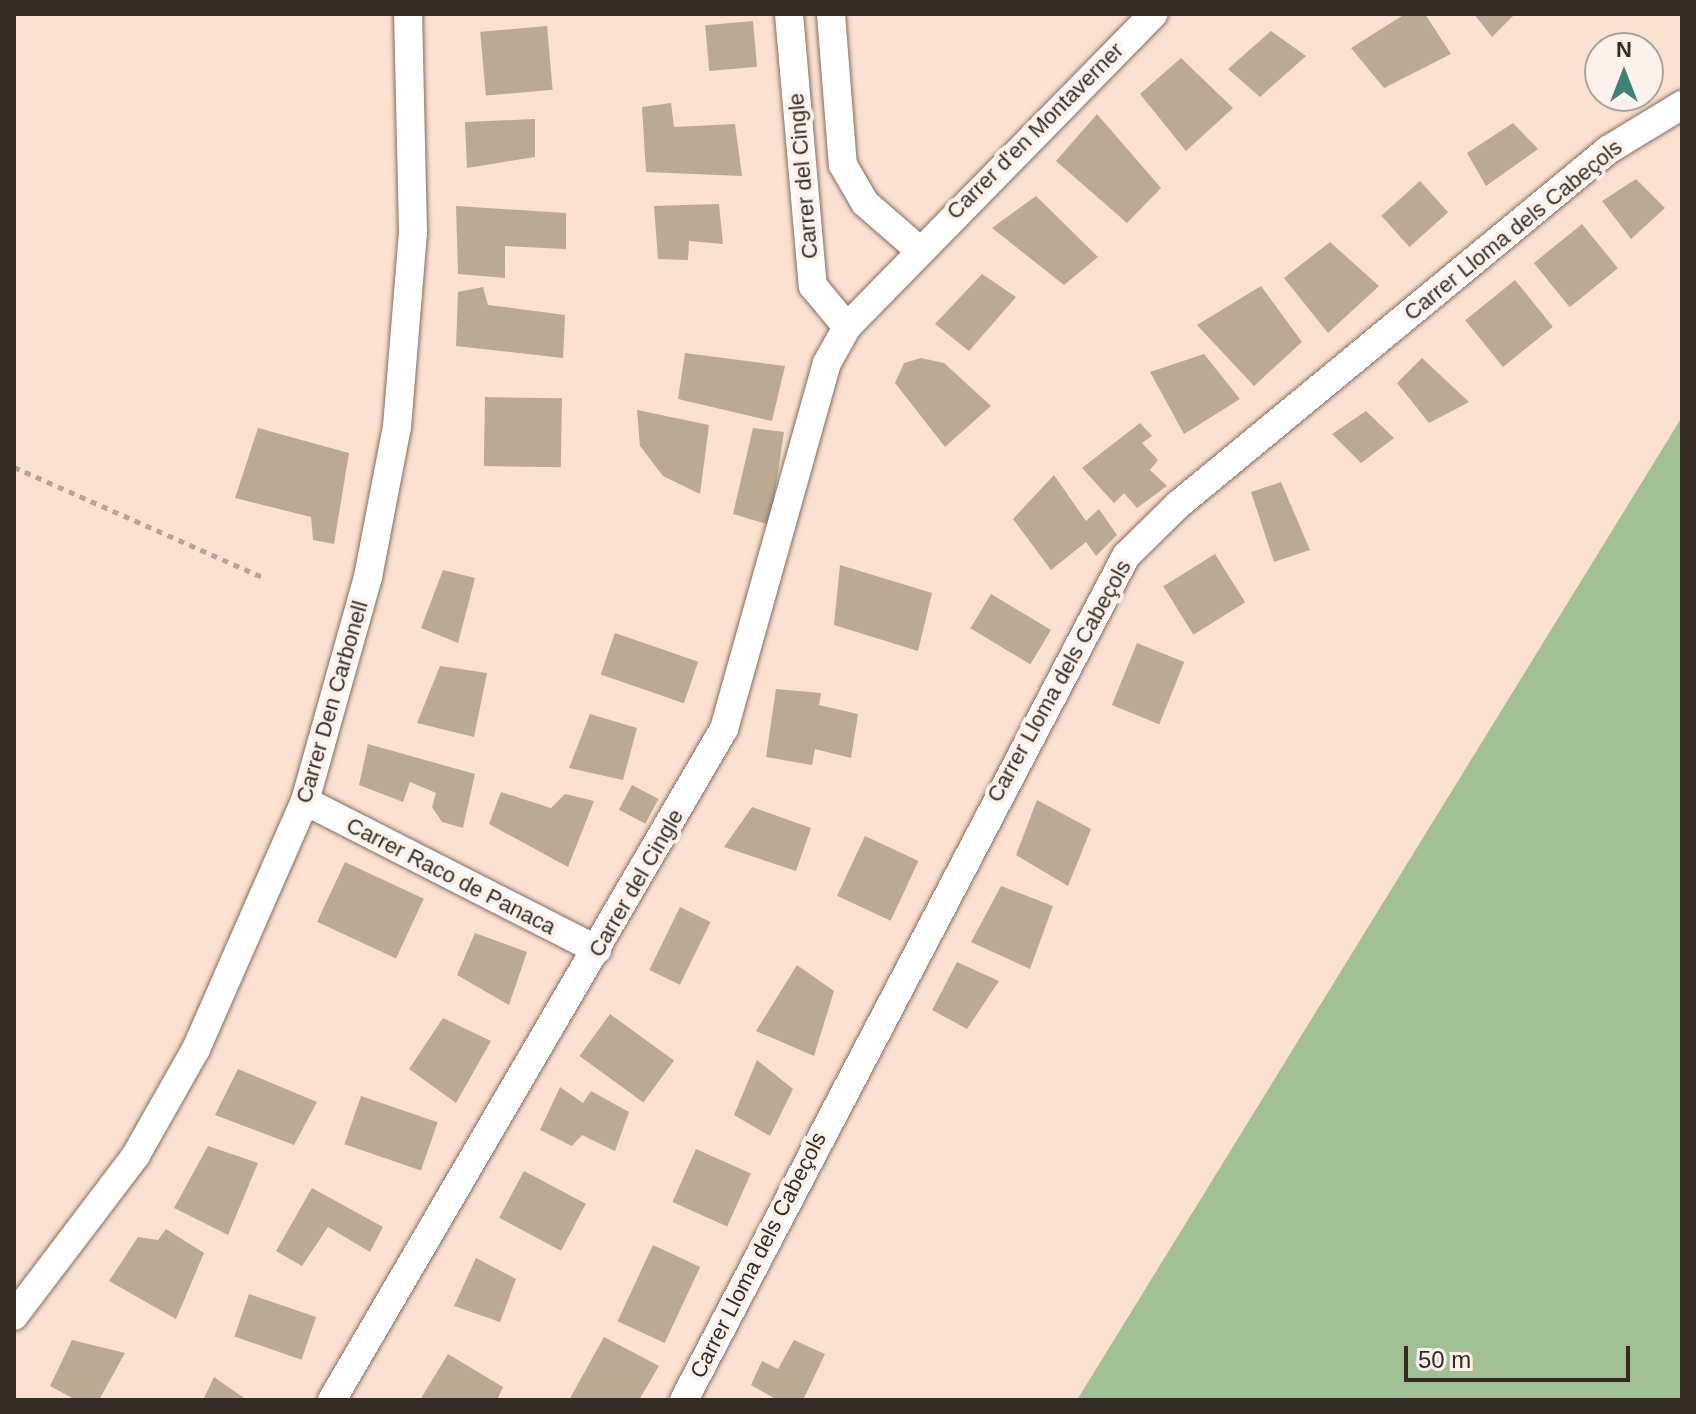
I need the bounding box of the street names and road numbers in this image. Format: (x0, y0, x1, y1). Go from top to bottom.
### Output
street label: Carrer d'en Montaverner (941, 37, 1129, 225)
street label: Carrer del Cingle (783, 92, 823, 260)
street label: Carrer Lloma dels Cabeçols (1399, 134, 1627, 326)
street label: Carrer Lloma dels Cabeçols (981, 555, 1137, 807)
street label: Carrer Den Carbonell (290, 598, 374, 806)
street label: Carrer del Cingle (583, 804, 689, 962)
street label: Carrer Raco de Panaca (342, 812, 560, 940)
street label: Carrer Lloma dels Cabeçols (684, 1128, 832, 1382)

